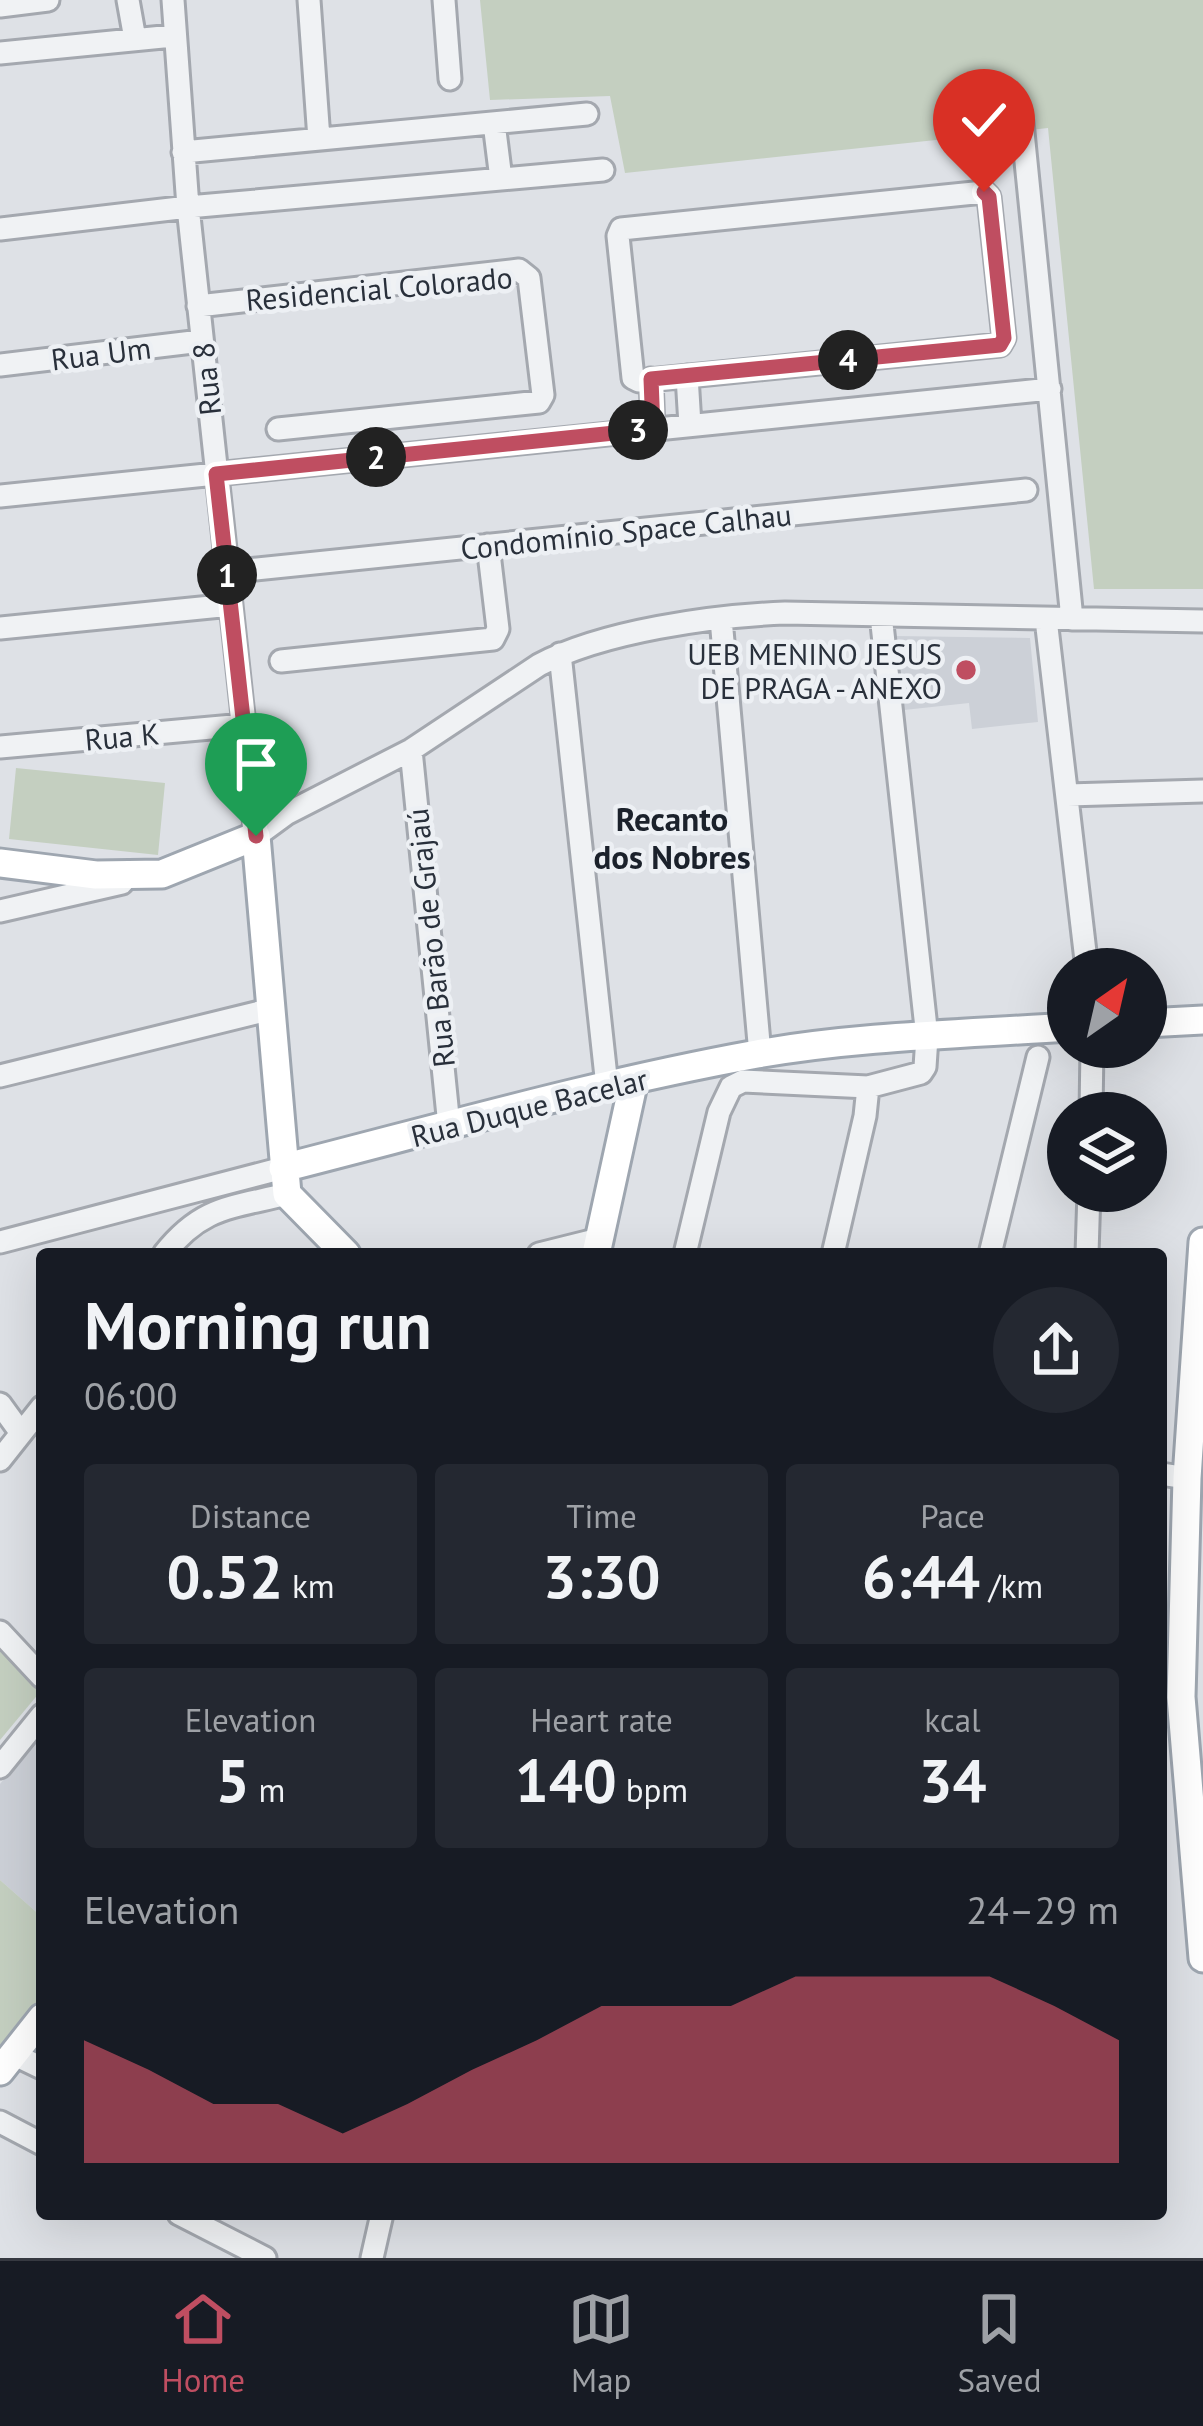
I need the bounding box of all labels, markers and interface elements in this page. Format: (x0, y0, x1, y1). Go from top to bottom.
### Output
pin (933, 69, 1035, 192)
icon: check (951, 87, 1017, 153)
street label: Residencial Colorado (244, 257, 514, 319)
street label: Rua Um (49, 328, 153, 378)
pin: 4 (818, 330, 878, 390)
text: 4 (839, 338, 857, 381)
street label: Rua 8 (183, 341, 229, 417)
pin: 3 (608, 400, 668, 460)
text: 3 (629, 408, 647, 451)
pin: 2 (346, 427, 406, 487)
text: 2 (367, 435, 385, 478)
street label: Condomínio Space Calhau (459, 494, 793, 568)
pin: 1 (197, 545, 257, 605)
text: 1 (218, 553, 236, 596)
place label: UEB MENINO JESUS DE PRAGA - ANEXO (687, 634, 942, 707)
marker: UEB MENINO JESUS DE PRAGA - ANEXO (953, 657, 979, 683)
street label: Rua K (83, 713, 161, 759)
pin (205, 713, 307, 836)
icon: arrive (223, 731, 289, 797)
district label: Recanto dos Nobres (593, 797, 751, 878)
street label: Rua Barão de Grajaú (397, 807, 463, 1069)
north arrow (1047, 948, 1167, 1068)
map controls (1047, 948, 1167, 1212)
street label: Rua Duque Bacelar (407, 1059, 651, 1155)
button: layers (1047, 1092, 1167, 1212)
text: Morning run (84, 1282, 432, 1367)
button: share (993, 1287, 1119, 1413)
text: 06:00 (84, 1370, 178, 1421)
text: Distance (190, 1494, 311, 1537)
text: Time (566, 1494, 637, 1537)
text: Pace (920, 1494, 985, 1537)
text: 0.52 (166, 1537, 283, 1615)
text: 3:30 (542, 1537, 661, 1615)
text: 6:44 (862, 1537, 980, 1615)
text: km (283, 1564, 335, 1607)
text: /km (980, 1564, 1043, 1607)
text: Elevation (185, 1698, 316, 1741)
text: Heart rate (530, 1698, 673, 1741)
text: kcal (924, 1698, 981, 1741)
text: 5 (216, 1741, 250, 1819)
text: 140 (515, 1741, 617, 1819)
text: 34 (918, 1741, 987, 1819)
text: m (250, 1768, 285, 1811)
text: bpm (617, 1768, 688, 1811)
text: Elevation (84, 1884, 239, 1935)
text: 24–29 m (966, 1884, 1119, 1935)
tab: Home (162, 2286, 245, 2401)
tab: Map (568, 2286, 634, 2401)
tab: Saved (957, 2286, 1041, 2401)

